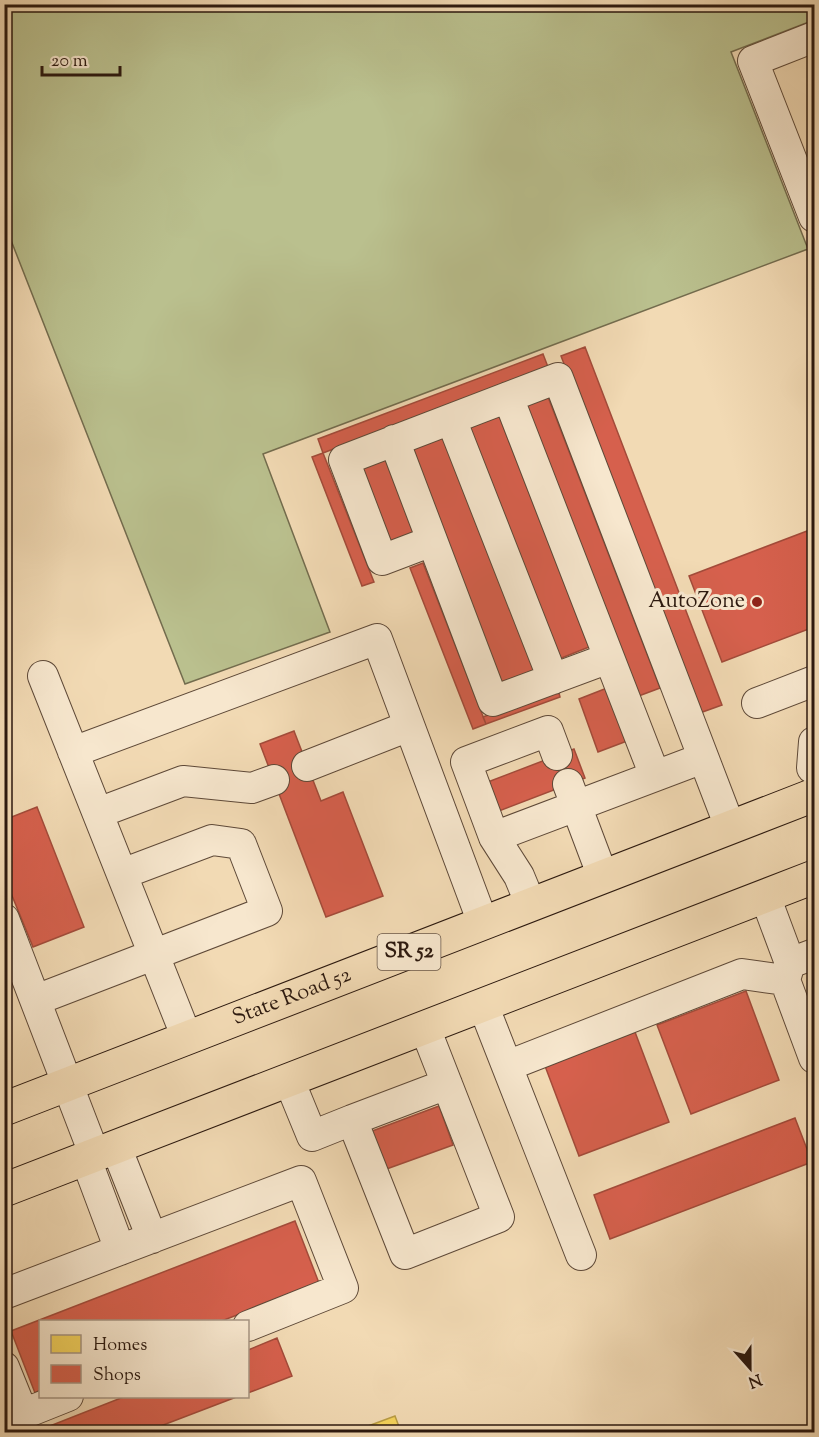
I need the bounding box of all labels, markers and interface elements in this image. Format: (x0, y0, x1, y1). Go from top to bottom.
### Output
scale bar (42, 39, 120, 77)
text: 20 m (51, 49, 88, 75)
place label: AutoZone (648, 586, 745, 618)
marker: AutoZone (750, 595, 764, 609)
road number: SR 52 (378, 934, 440, 970)
street label: State Road 52 (228, 960, 356, 1035)
legend (39, 1320, 249, 1398)
text: Homes (93, 1333, 147, 1359)
north arrow (720, 1338, 780, 1398)
text: Shops (93, 1363, 141, 1389)
text: N (744, 1367, 765, 1393)

